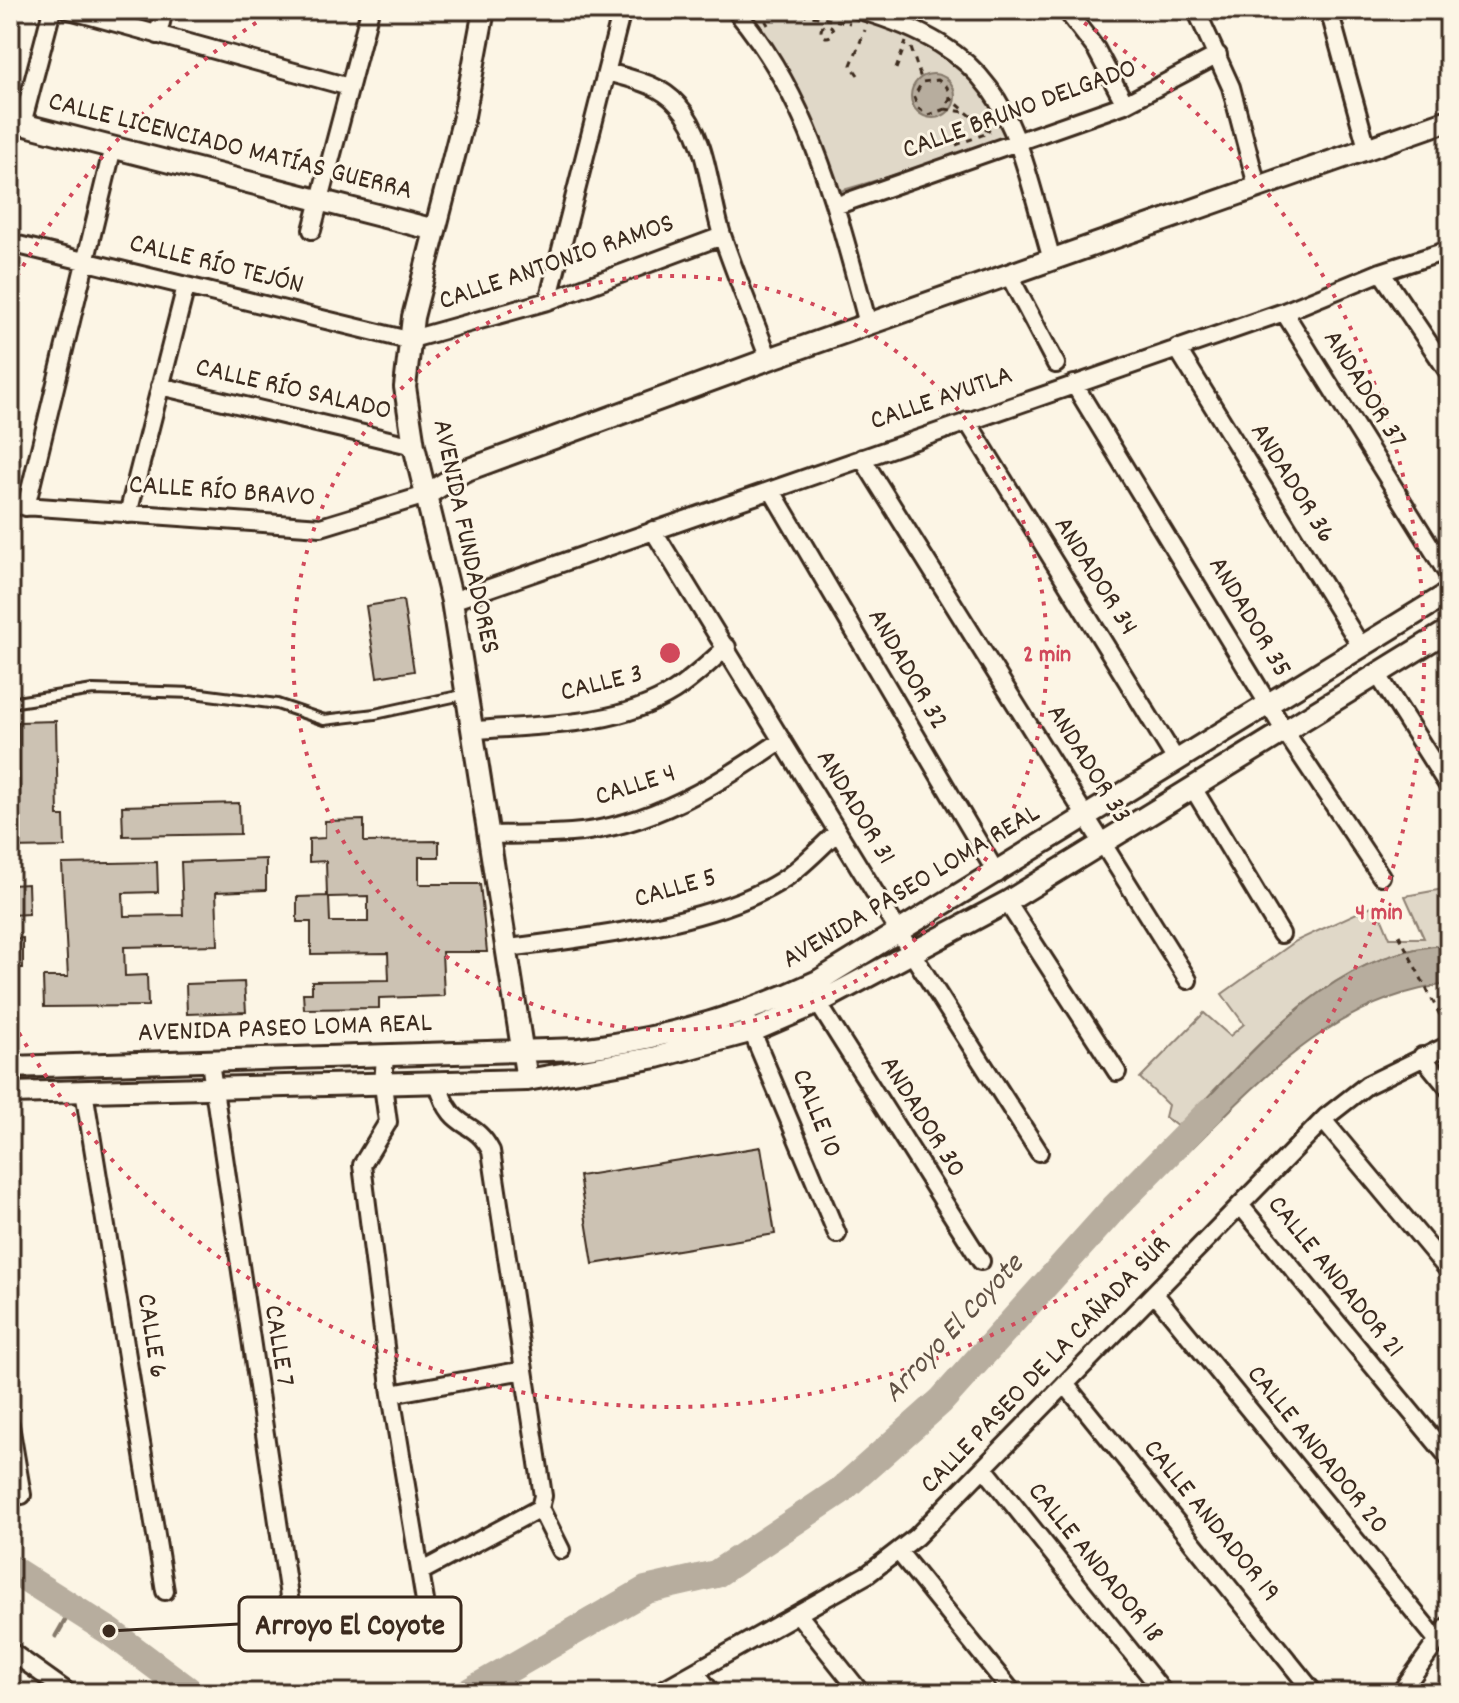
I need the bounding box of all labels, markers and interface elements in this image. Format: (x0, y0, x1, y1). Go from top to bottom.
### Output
street label: CALLE BRUNO DELGADO (897, 50, 1143, 172)
street label: CALLE LICENCIADO MATÍAS GUERRA (44, 83, 416, 213)
street label: CALLE ANTONIO RAMOS (434, 205, 680, 323)
street label: CALLE RÍO TEJÓN (125, 225, 307, 307)
street label: ANDADOR 37 (1311, 323, 1415, 457)
street label: CALLE RÍO SALADO (191, 349, 395, 433)
street label: CALLE AYUTLA (865, 357, 1019, 443)
street label: AVENIDA FUNDADORES (420, 416, 508, 658)
street label: ANDADOR 36 (1238, 416, 1344, 552)
street label: CALLE RÍO BRAVO (127, 467, 317, 519)
street label: ANDADOR 34 (1042, 510, 1146, 644)
street label: ANDADOR 35 (1196, 550, 1300, 686)
street label: ANDADOR 32 (855, 602, 957, 738)
centre of rings (656, 639, 684, 667)
text: 2 min (1023, 639, 1071, 673)
street label: CALLE 3 (557, 655, 647, 715)
street label: ANDADOR 33 (1034, 697, 1140, 833)
street label: ANDADOR 31 (804, 743, 904, 873)
street label: CALLE 4 (590, 755, 682, 819)
street label: AVENIDA PASEO LOMA REAL (776, 795, 1048, 981)
street label: CALLE 5 (630, 859, 722, 921)
text: 4 min (1355, 897, 1403, 931)
street label: AVENIDA PASEO LOMA REAL (137, 1005, 433, 1055)
street label: ANDADOR 30 (868, 1049, 974, 1187)
street label: CALLE 10 (779, 1064, 851, 1164)
street label: CALLE ANDADOR 21 (1256, 1188, 1412, 1368)
street label: CALLE PASEO DE LA CAÑADA SUR (912, 1227, 1182, 1505)
water label: Arroyo El Coyote (875, 1245, 1037, 1414)
street label: CALLE 6 (124, 1291, 176, 1381)
street label: CALLE 7 (251, 1302, 303, 1390)
street label: CALLE ANDADOR 20 (1235, 1358, 1397, 1544)
street label: CALLE ANDADOR 19 (1132, 1432, 1288, 1612)
street label: CALLE ANDADOR 18 (1016, 1475, 1172, 1653)
callout: Arroyo El Coyote (239, 1597, 461, 1651)
text: Arroyo El Coyote (255, 1607, 445, 1650)

